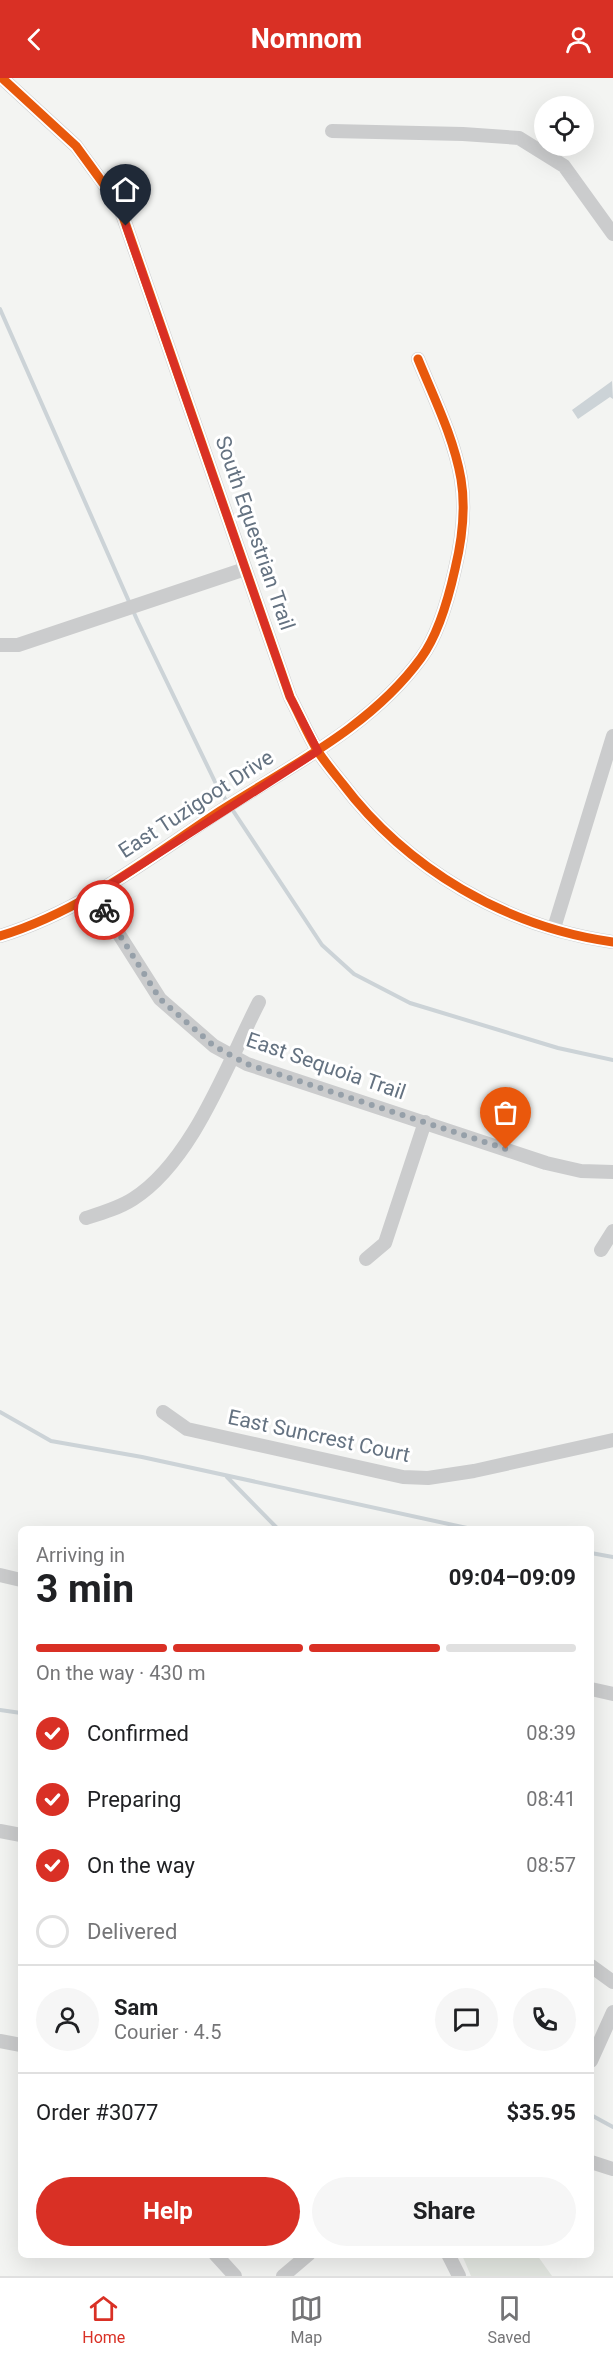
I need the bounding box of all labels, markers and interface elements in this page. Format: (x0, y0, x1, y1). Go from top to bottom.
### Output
icon: back (18, 23, 51, 56)
text: Nomnom (251, 23, 362, 55)
icon: person (562, 23, 595, 56)
map controls (534, 96, 594, 156)
button: locate (534, 96, 594, 156)
pin (100, 164, 151, 226)
icon: home (109, 173, 142, 206)
street label: South Equestrian Trail (210, 433, 300, 633)
street label: East Tuzigoot Drive (114, 745, 278, 863)
courier (74, 880, 134, 940)
icon: bike (88, 894, 121, 927)
street label: East Sequoia Trail (243, 1027, 409, 1105)
pin (480, 1087, 531, 1149)
icon: bag (489, 1096, 522, 1129)
street label: East Suncrest Court (226, 1405, 412, 1467)
text: Arriving in (36, 1543, 125, 1567)
text: 09:04–09:09 (449, 1565, 576, 1590)
text: 3 min (36, 1566, 134, 1612)
text: On the way · 430 m (36, 1661, 205, 1685)
icon: check (36, 1717, 69, 1750)
text: Confirmed (87, 1721, 189, 1746)
text: 08:39 (526, 1721, 576, 1745)
icon: check (36, 1783, 69, 1816)
text: Preparing (87, 1787, 181, 1812)
text: 08:41 (526, 1787, 576, 1811)
icon: check (36, 1849, 69, 1882)
text: On the way (87, 1853, 195, 1878)
text: 08:57 (526, 1853, 576, 1877)
text: Delivered (87, 1919, 177, 1944)
button: person (36, 1988, 99, 2051)
button: chat (435, 1988, 498, 2051)
button: phone (513, 1988, 576, 2051)
text: Sam (114, 1995, 158, 2020)
text: Courier · 4.5 (114, 2020, 221, 2044)
text: Order #3077 (36, 2100, 158, 2125)
text: $35.95 (507, 2100, 576, 2125)
button: Help (36, 2177, 300, 2246)
button: Share (312, 2177, 576, 2246)
tab: Home (82, 2292, 125, 2347)
tab: Map (290, 2292, 323, 2347)
tab: Saved (487, 2292, 531, 2347)

